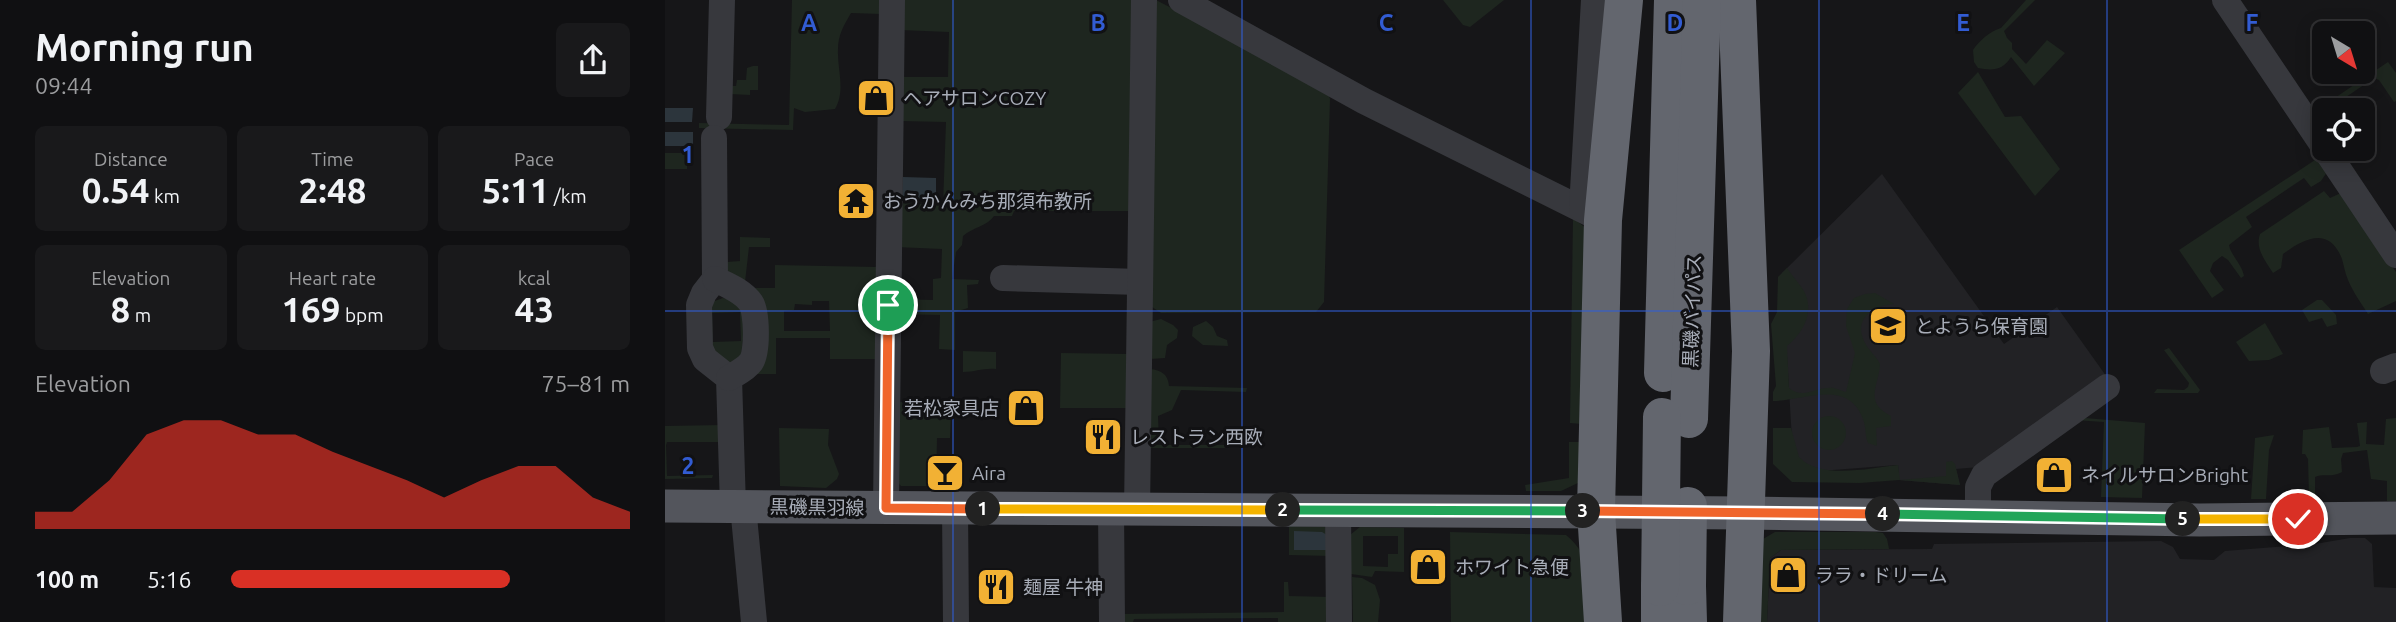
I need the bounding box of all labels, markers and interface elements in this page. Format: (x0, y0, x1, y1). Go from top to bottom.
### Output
text: A (801, 10, 817, 35)
text: B (1090, 10, 1106, 35)
text: C (1379, 10, 1394, 35)
text: D (1667, 10, 1683, 35)
text: E (1956, 10, 1970, 35)
text: F (2246, 10, 2259, 35)
north arrow (2312, 21, 2375, 84)
map controls (2312, 21, 2375, 161)
button: share (556, 23, 630, 97)
text: Morning run (35, 26, 254, 68)
text: 09:44 (35, 73, 93, 98)
shop icon: ヘアサロンCOZY (855, 77, 897, 119)
place label: ヘアサロンCOZY (903, 87, 1046, 109)
button: locate (2312, 98, 2375, 161)
text: 1 (682, 142, 694, 167)
text: Distance (94, 148, 168, 170)
text: Time (311, 148, 354, 170)
text: Pace (514, 148, 554, 170)
text: 0.54 (82, 170, 150, 210)
text: 2:48 (299, 170, 366, 210)
text: 5:11 (482, 170, 549, 210)
temple icon: おうかんみち那須布教所 (835, 180, 877, 222)
text: km (150, 185, 180, 207)
text: /km (549, 185, 587, 207)
place label: おうかんみち那須布教所 (883, 190, 1092, 212)
street label: 黒磯バイパス (1679, 254, 1705, 368)
text: Elevation (91, 267, 170, 289)
text: Heart rate (289, 267, 376, 289)
text: kcal (518, 267, 551, 289)
pin (858, 275, 918, 335)
icon: arrive (869, 286, 907, 324)
text: 8 (111, 289, 130, 329)
text: 169 (281, 289, 341, 329)
text: 43 (514, 289, 554, 329)
text: m (130, 304, 151, 326)
text: bpm (341, 304, 384, 326)
school or university icon: とようら保育園 (1867, 305, 1909, 347)
place label: とようら保育園 (1915, 315, 2048, 337)
text: Elevation (35, 371, 131, 396)
text: 75–81 m (542, 371, 630, 396)
shop icon: 若松家具店 (1005, 387, 1047, 429)
place label: 若松家具店 (904, 397, 999, 419)
restaurant icon: レストラン西欧 (1082, 416, 1124, 458)
place label: レストラン西欧 (1130, 426, 1263, 448)
bar icon: Aira (924, 452, 966, 494)
text: 2 (682, 453, 694, 478)
shop icon: ネイルサロンBright (2033, 454, 2075, 496)
place label: Aira (972, 462, 1006, 484)
place label: ネイルサロンBright (2081, 464, 2249, 486)
pin (2268, 489, 2328, 549)
pin: 1 (965, 491, 1001, 526)
pin: 2 (1265, 492, 1301, 528)
pin: 3 (1565, 494, 1601, 528)
street label: 黒磯黒羽線 (769, 495, 865, 519)
pin: 4 (1865, 496, 1901, 532)
text: 1 (977, 497, 988, 519)
text: 2 (1277, 498, 1288, 520)
text: 3 (1577, 499, 1588, 521)
icon: check (2279, 500, 2317, 538)
text: 4 (1877, 502, 1888, 524)
pin: 5 (2165, 502, 2201, 536)
text: 5 (2177, 507, 2188, 529)
shop icon: ホワイト急便 (1407, 546, 1449, 588)
shop icon: ララ・ドリーム (1767, 554, 1809, 596)
place label: ホワイト急便 (1455, 556, 1569, 578)
place label: ララ・ドリーム (1815, 564, 1947, 586)
restaurant icon: 麺屋 牛神 (975, 566, 1017, 608)
text: 100 m (35, 567, 99, 592)
text: 5:16 (147, 567, 192, 592)
place label: 麺屋 牛神 (1023, 576, 1103, 598)

